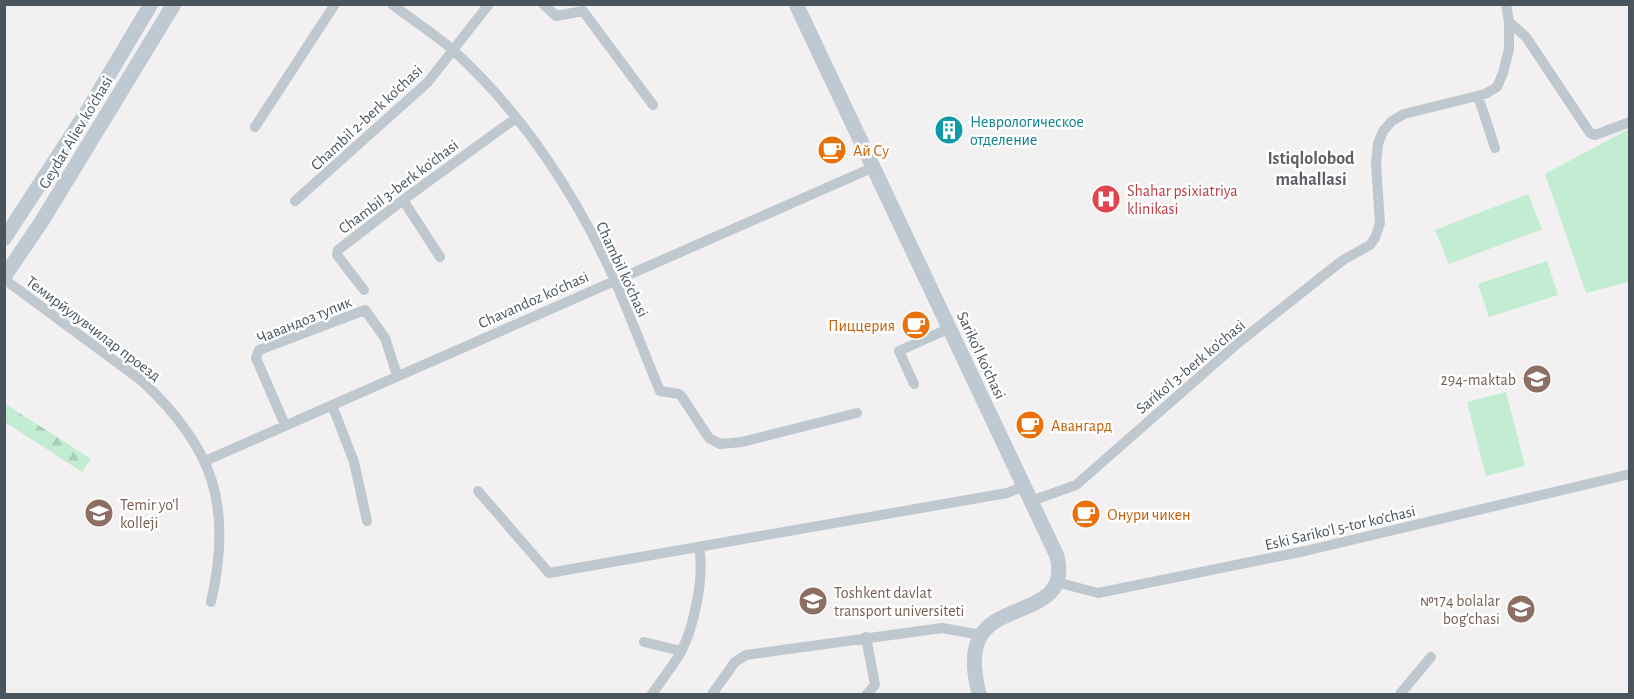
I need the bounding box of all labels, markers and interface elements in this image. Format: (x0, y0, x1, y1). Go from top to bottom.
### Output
street label: Chambil 2-berk ko'chasi (308, 62, 426, 173)
street label: Geydar Aliev ko'chasi (36, 73, 117, 192)
building icon: Неврологическое отделение (933, 114, 965, 146)
place label: Неврологическое отделение (970, 114, 1084, 148)
cafe icon: Ай Су (816, 134, 848, 166)
street label: Chambil 3-berk ko'chasi (336, 137, 461, 237)
place label: Ай Су (853, 143, 889, 160)
district label: Istiqlolobod mahallasi (1267, 150, 1355, 189)
hospital icon: Shahar psixiatriya klinikasi (1090, 183, 1122, 215)
place label: Shahar psixiatriya klinikasi (1127, 183, 1238, 217)
street label: Chambil ko'chasi (593, 219, 651, 320)
street label: Chavandoz ko'chasi (476, 268, 591, 331)
street label: Темирйулувчилар проезд (23, 273, 163, 385)
street label: Чавандоз тупик (255, 293, 355, 347)
cafe icon: Пиццерия (900, 309, 932, 341)
street label: Sariko'l ko'chasi (954, 309, 1008, 402)
street label: Sariko'l 3-berk ko'chasi (1133, 317, 1248, 417)
place label: Пиццерия (828, 318, 895, 334)
school or university icon: 294-maktab (1521, 363, 1553, 395)
place label: 294-maktab (1440, 372, 1516, 388)
cafe icon: Авангард (1014, 409, 1046, 441)
place label: Авангард (1051, 418, 1112, 434)
school or university icon: Temir yo'l kolleji (83, 497, 115, 529)
place label: Temir yo'l kolleji (120, 497, 179, 532)
cafe icon: Онури чикен (1070, 498, 1102, 530)
street label: Eski Sariko'l 5-tor ko'chasi (1263, 503, 1417, 553)
place label: Онури чикен (1107, 507, 1191, 524)
school or university icon: Toshkent davlat transport universiteti (797, 585, 829, 617)
place label: Toshkent davlat transport universiteti (834, 585, 965, 619)
place label: №174 bolalar bog'chasi (1420, 593, 1501, 627)
school or university icon: №174 bolalar bog'chasi (1505, 593, 1537, 625)

